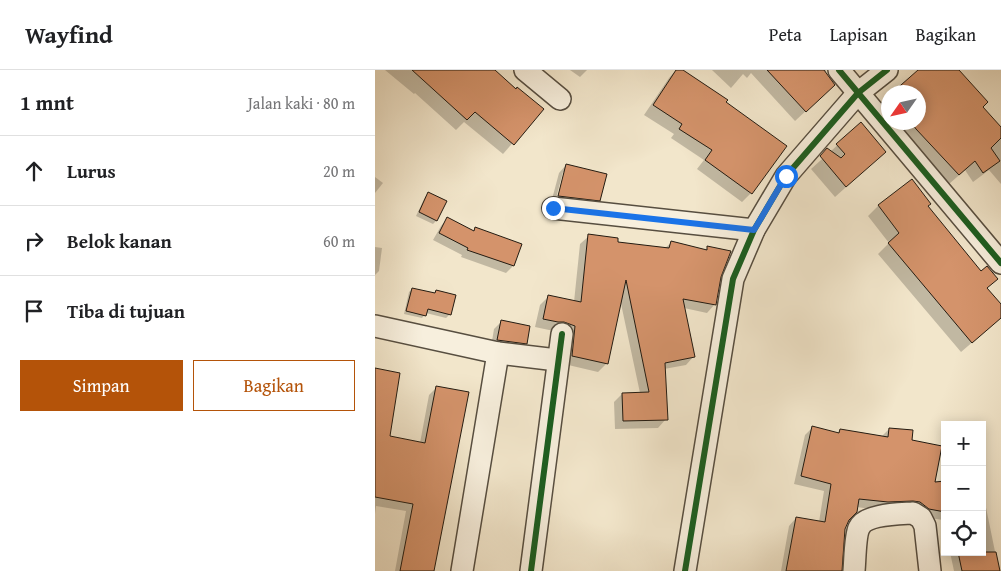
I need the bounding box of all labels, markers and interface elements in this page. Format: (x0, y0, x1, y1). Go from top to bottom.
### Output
text: Wayfind (25, 17, 113, 52)
text: Peta (769, 21, 802, 48)
text: Lapisan (830, 21, 888, 48)
text: Bagikan (916, 21, 976, 48)
north arrow (881, 85, 926, 130)
text: 1 mnt (20, 87, 74, 118)
text: Jalan kaki · 80 m (248, 91, 355, 115)
icon: ahead (20, 157, 48, 185)
text: Lurus (67, 157, 116, 185)
text: 20 m (323, 159, 355, 183)
route start (775, 165, 798, 188)
route end (542, 197, 565, 220)
icon: right (20, 227, 48, 255)
text: Belok kanan (67, 227, 172, 255)
text: 60 m (323, 229, 355, 253)
icon: arrive (20, 297, 48, 325)
text: Tiba di tujuan (67, 297, 185, 325)
button: Simpan (20, 360, 183, 411)
button: Bagikan (193, 360, 355, 411)
map controls (941, 421, 986, 556)
button: + (941, 421, 986, 466)
button: − (941, 466, 986, 511)
button: locate (941, 511, 986, 556)

